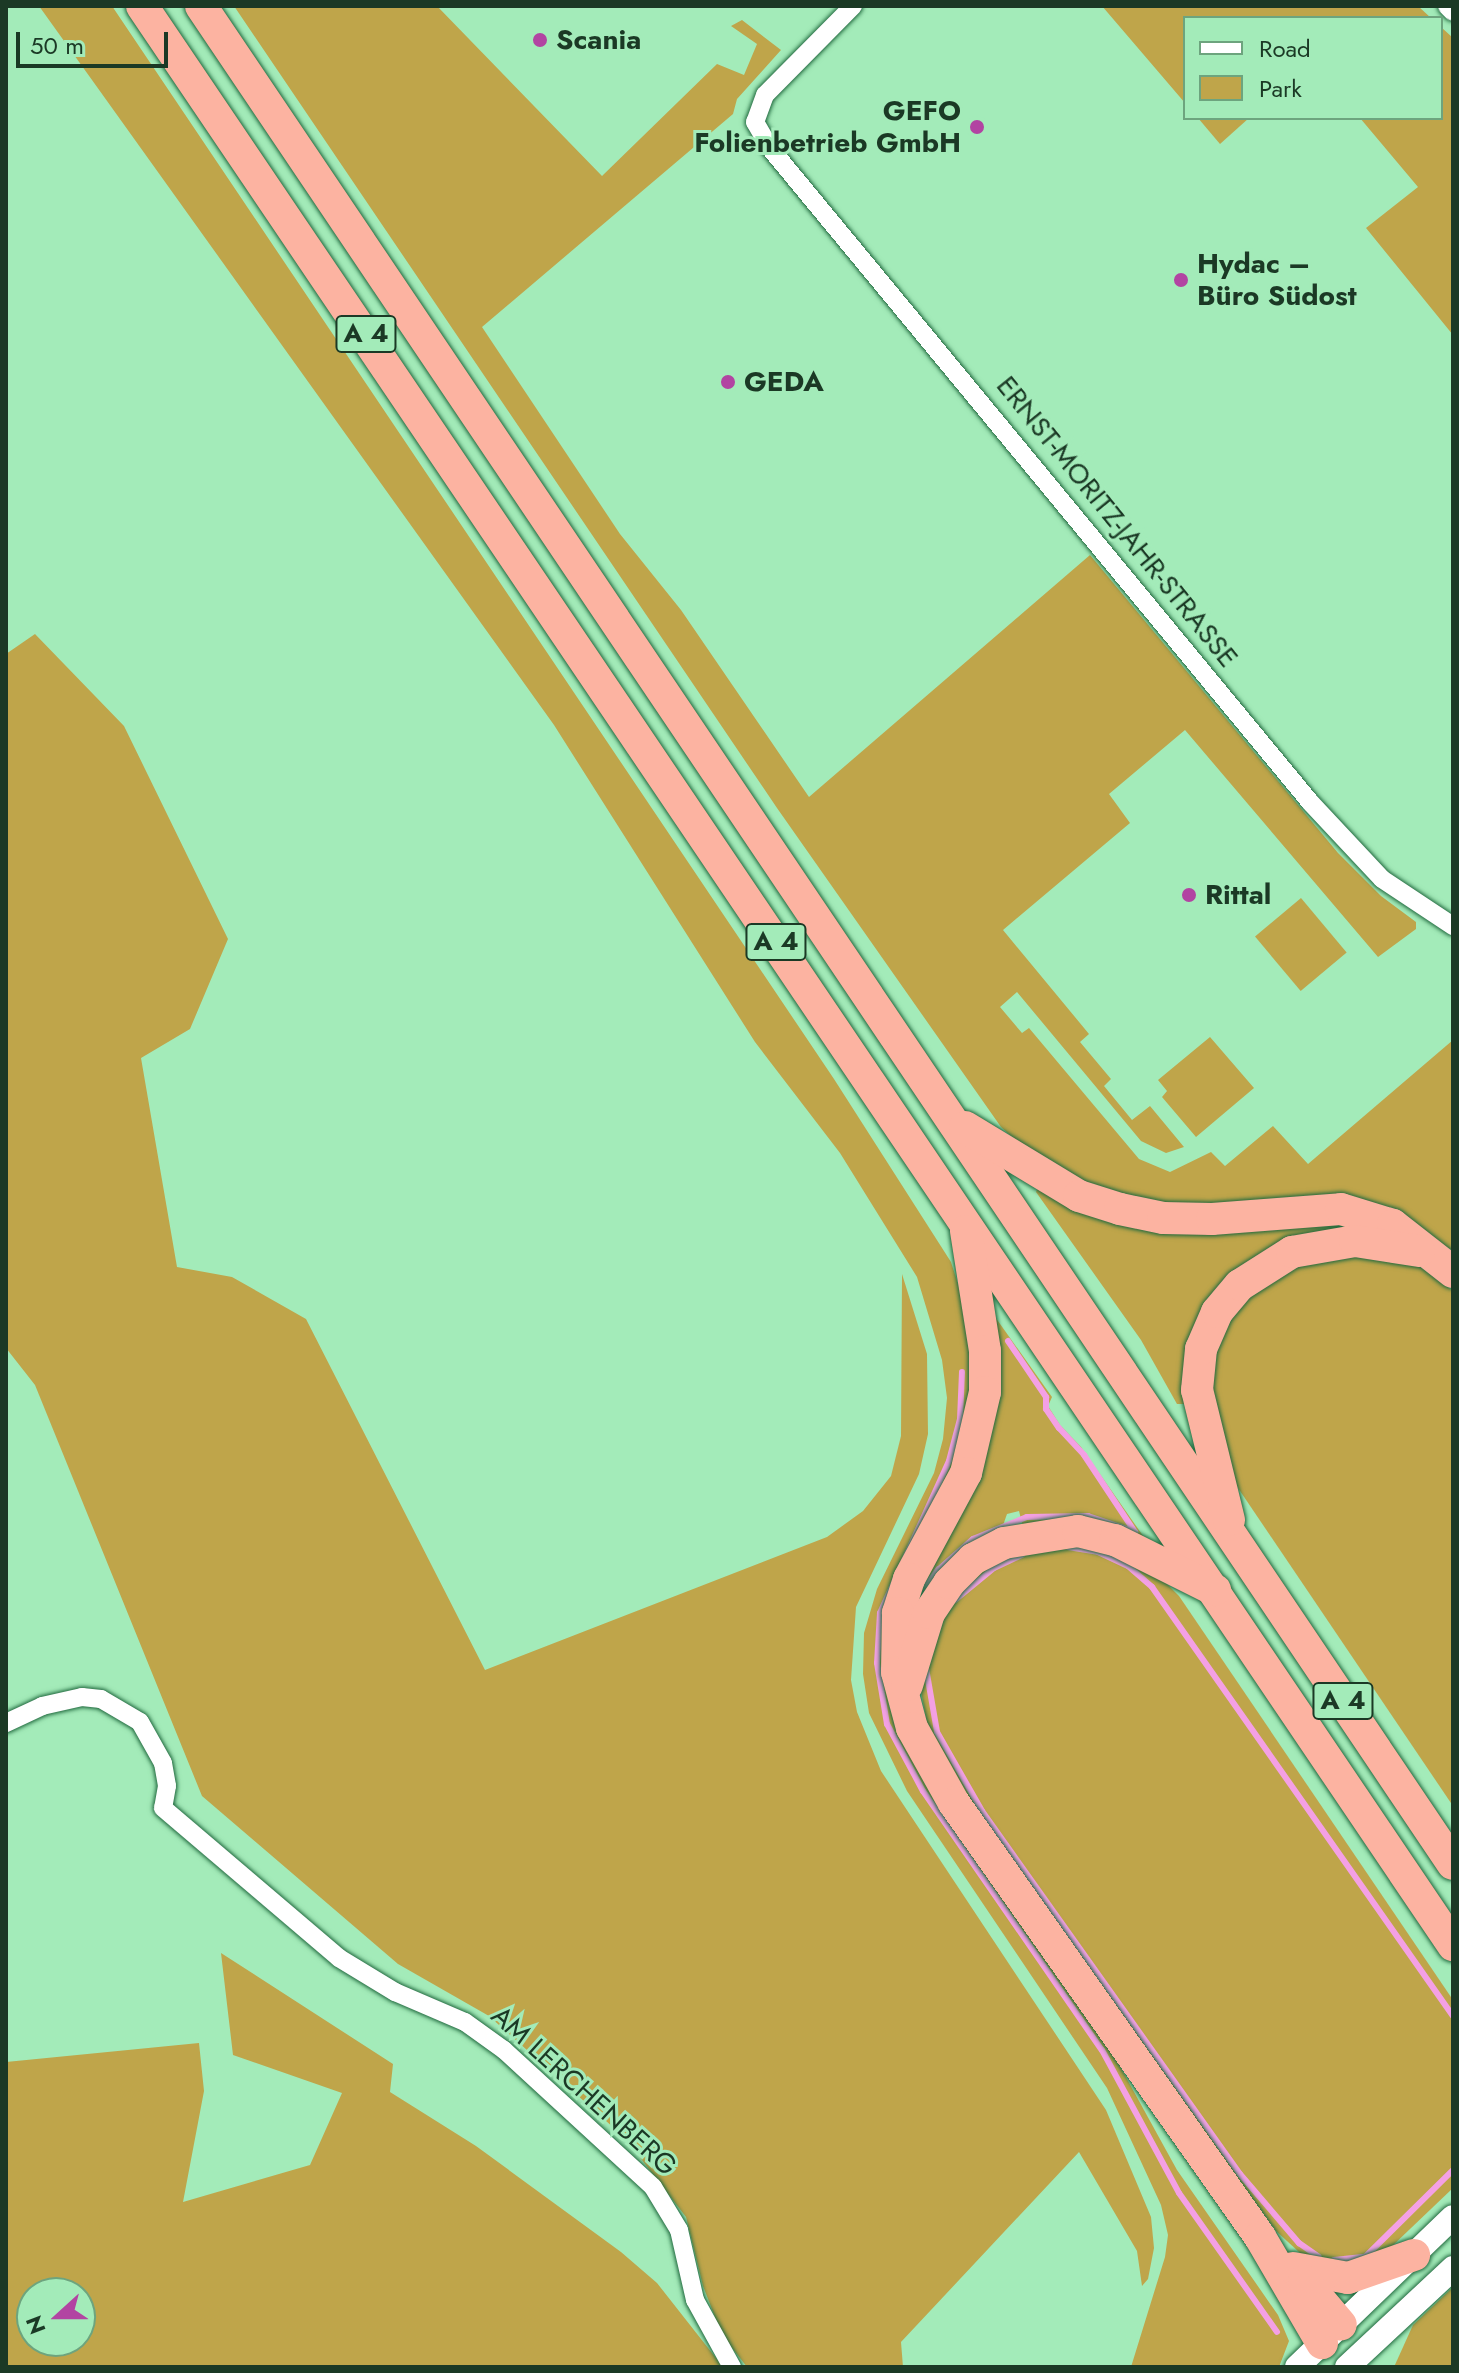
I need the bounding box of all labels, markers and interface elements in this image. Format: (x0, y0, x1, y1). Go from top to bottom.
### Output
scale bar (20, 16, 172, 66)
legend (1183, 16, 1443, 120)
place label: Scania (556, 23, 641, 57)
text: 50 m (30, 28, 84, 63)
marker: Scania (531, 31, 549, 49)
text: Road (1259, 31, 1311, 66)
text: Park (1259, 71, 1302, 106)
place label: GEFO Folienbetrieb GmbH (694, 94, 961, 160)
marker: GEFO Folienbetrieb GmbH (968, 118, 986, 136)
place label: Hydac – Büro Südost (1197, 247, 1357, 313)
marker: Hydac – Büro Südost (1172, 271, 1190, 289)
road number: A 4 (334, 312, 398, 356)
place label: GEDA (744, 365, 824, 399)
street label: ERNST-MORITZ-JAHR-STRASSE (989, 370, 1245, 674)
marker: GEDA (719, 373, 737, 391)
place label: Rittal (1205, 878, 1271, 912)
marker: Rittal (1180, 886, 1198, 904)
road number: A 4 (744, 920, 808, 964)
road number: A 4 (1311, 1679, 1375, 1723)
street label: AM LERCHENBERG (484, 1999, 684, 2183)
north arrow (16, 2277, 96, 2357)
text: N (17, 2311, 54, 2339)

